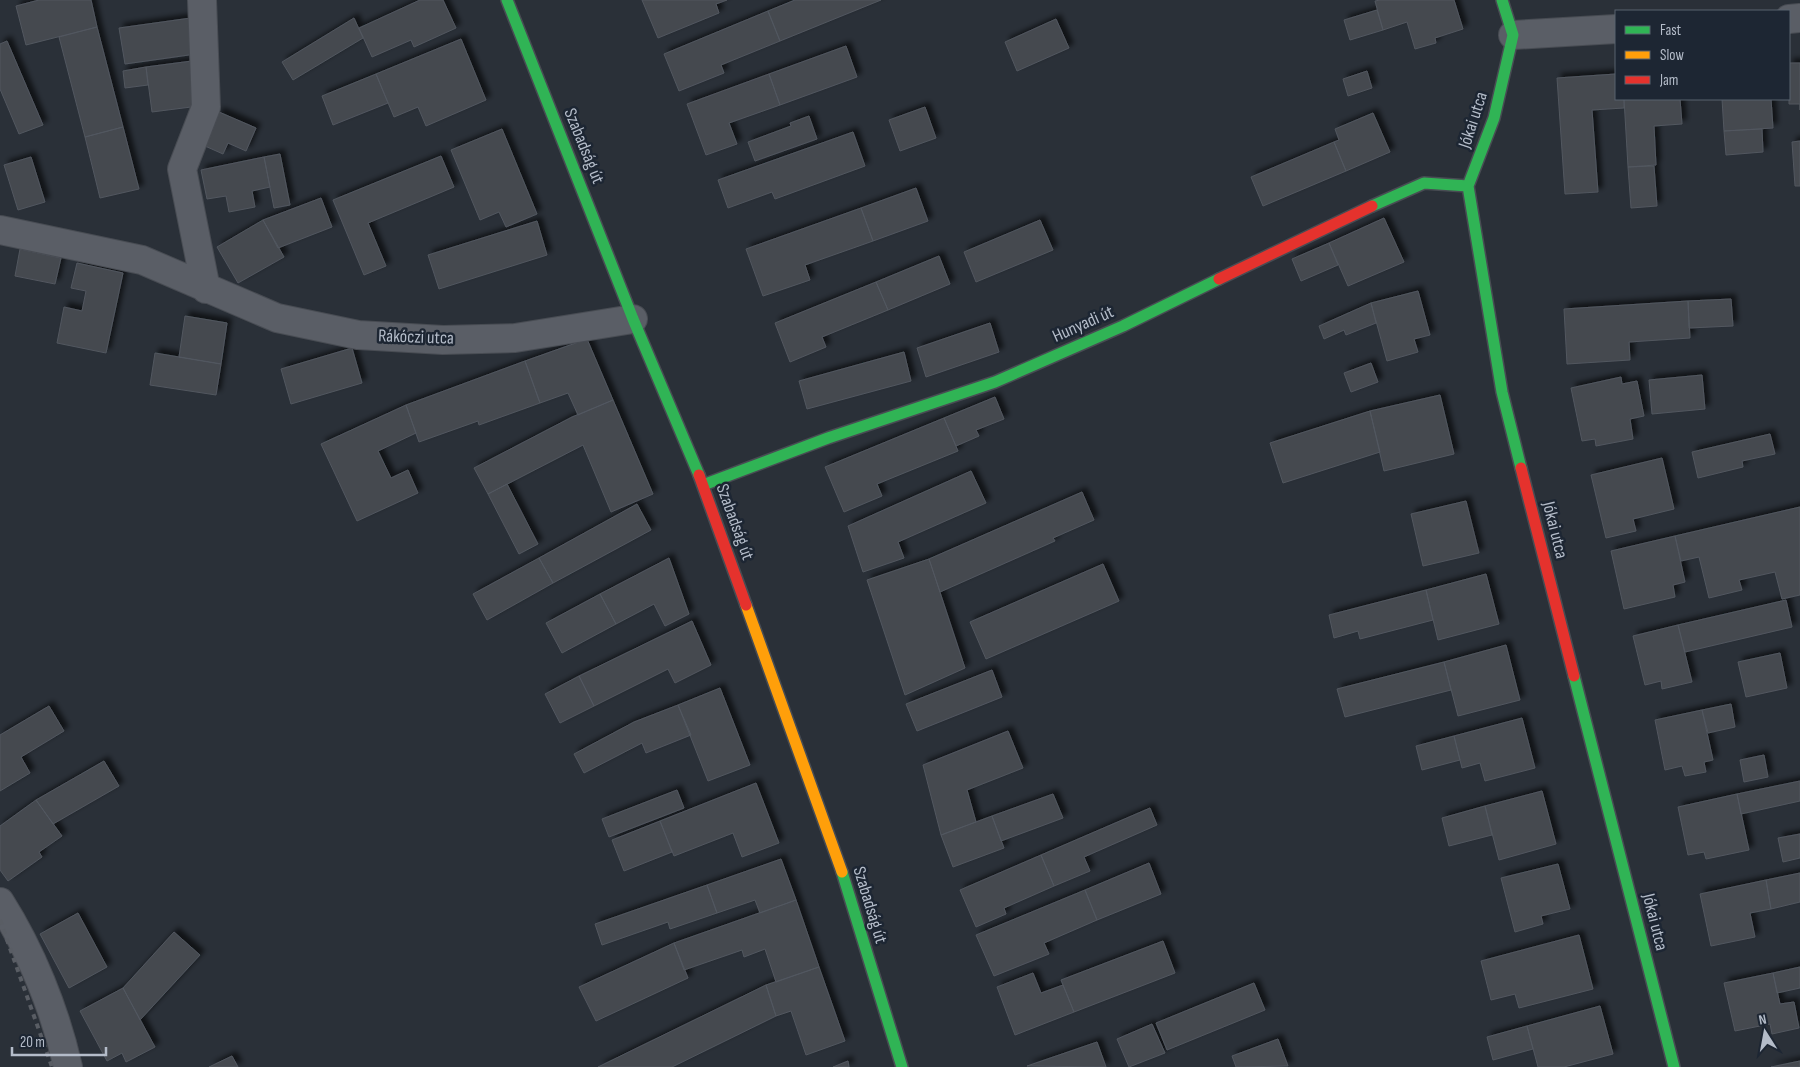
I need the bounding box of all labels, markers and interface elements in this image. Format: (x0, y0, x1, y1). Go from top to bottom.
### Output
legend (1615, 10, 1790, 100)
text: Fast (1660, 21, 1682, 40)
text: Slow (1660, 46, 1684, 65)
text: Jam (1659, 71, 1678, 90)
street label: Jókai utca (1454, 89, 1492, 152)
street label: Szabadság út (559, 105, 609, 187)
street label: Hunyadi út (1049, 301, 1117, 347)
street label: Rákóczi utca (378, 325, 454, 349)
street label: Szabadság út (712, 481, 759, 563)
street label: Jókai utca (1538, 498, 1572, 561)
street label: Szabadság út (848, 864, 892, 946)
street label: Jókai utca (1638, 890, 1672, 953)
north arrow (1740, 1007, 1790, 1057)
text: N (1757, 1011, 1768, 1029)
scale bar (12, 1024, 106, 1056)
text: 20 m (20, 1033, 45, 1052)

